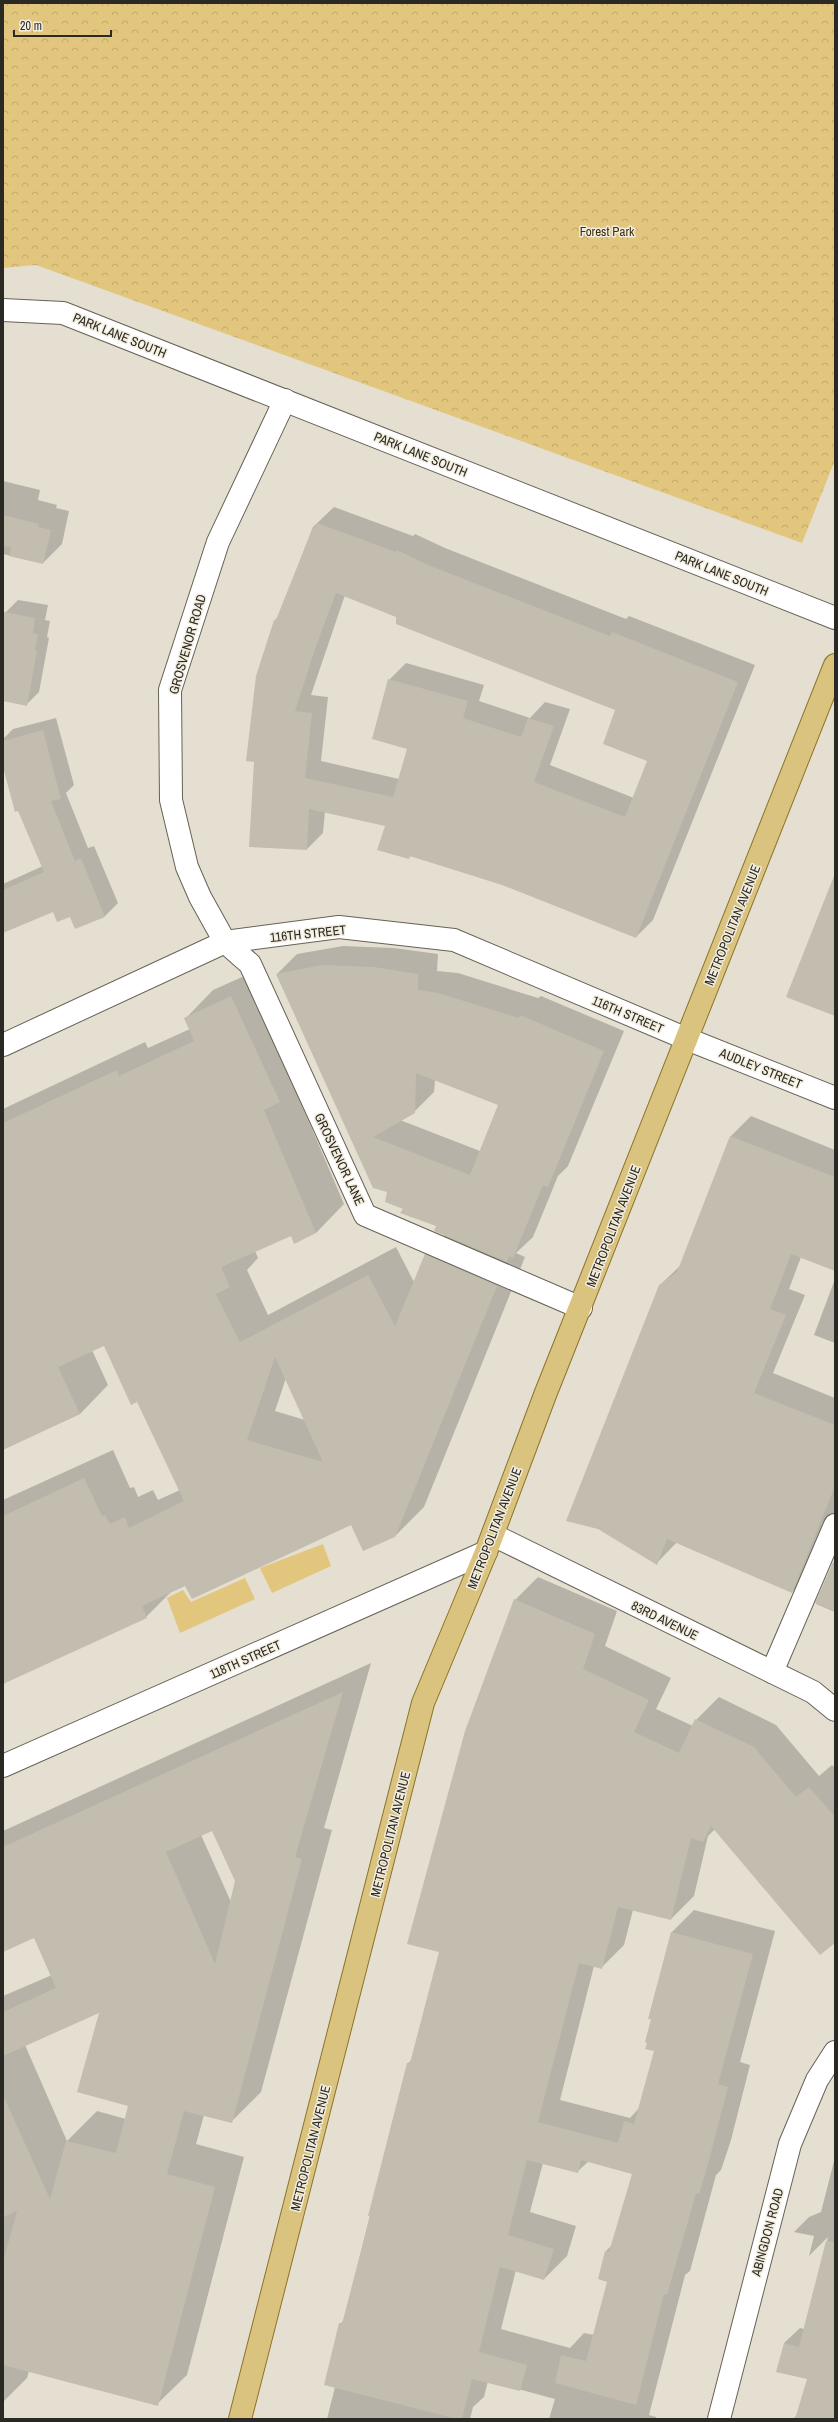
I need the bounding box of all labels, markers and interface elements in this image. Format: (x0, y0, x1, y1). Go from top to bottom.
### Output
scale bar (14, 12, 111, 38)
text: 20 m (20, 18, 42, 34)
park label: Forest Park (580, 223, 635, 240)
street label: PARK LANE SOUTH (71, 309, 169, 362)
street label: PARK LANE SOUTH (372, 428, 470, 481)
street label: PARK LANE SOUTH (673, 547, 771, 600)
street label: GROSVENOR ROAD (165, 592, 210, 696)
street label: METROPOLITAN AVENUE (700, 862, 764, 988)
street label: 116TH STREET (269, 921, 347, 946)
street label: 116TH STREET (589, 992, 667, 1037)
street label: AUDLEY STREET (716, 1044, 805, 1093)
street label: GROSVENOR LANE (311, 1110, 368, 1208)
street label: METROPOLITAN AVENUE (582, 1163, 644, 1289)
street label: METROPOLITAN AVENUE (463, 1465, 525, 1591)
street label: 83RD AVENUE (628, 1597, 701, 1644)
street label: 118TH STREET (207, 1636, 284, 1683)
street label: METROPOLITAN AVENUE (367, 1770, 414, 1899)
street label: METROPOLITAN AVENUE (287, 2084, 334, 2213)
street label: ABINGDON ROAD (747, 2186, 787, 2279)

